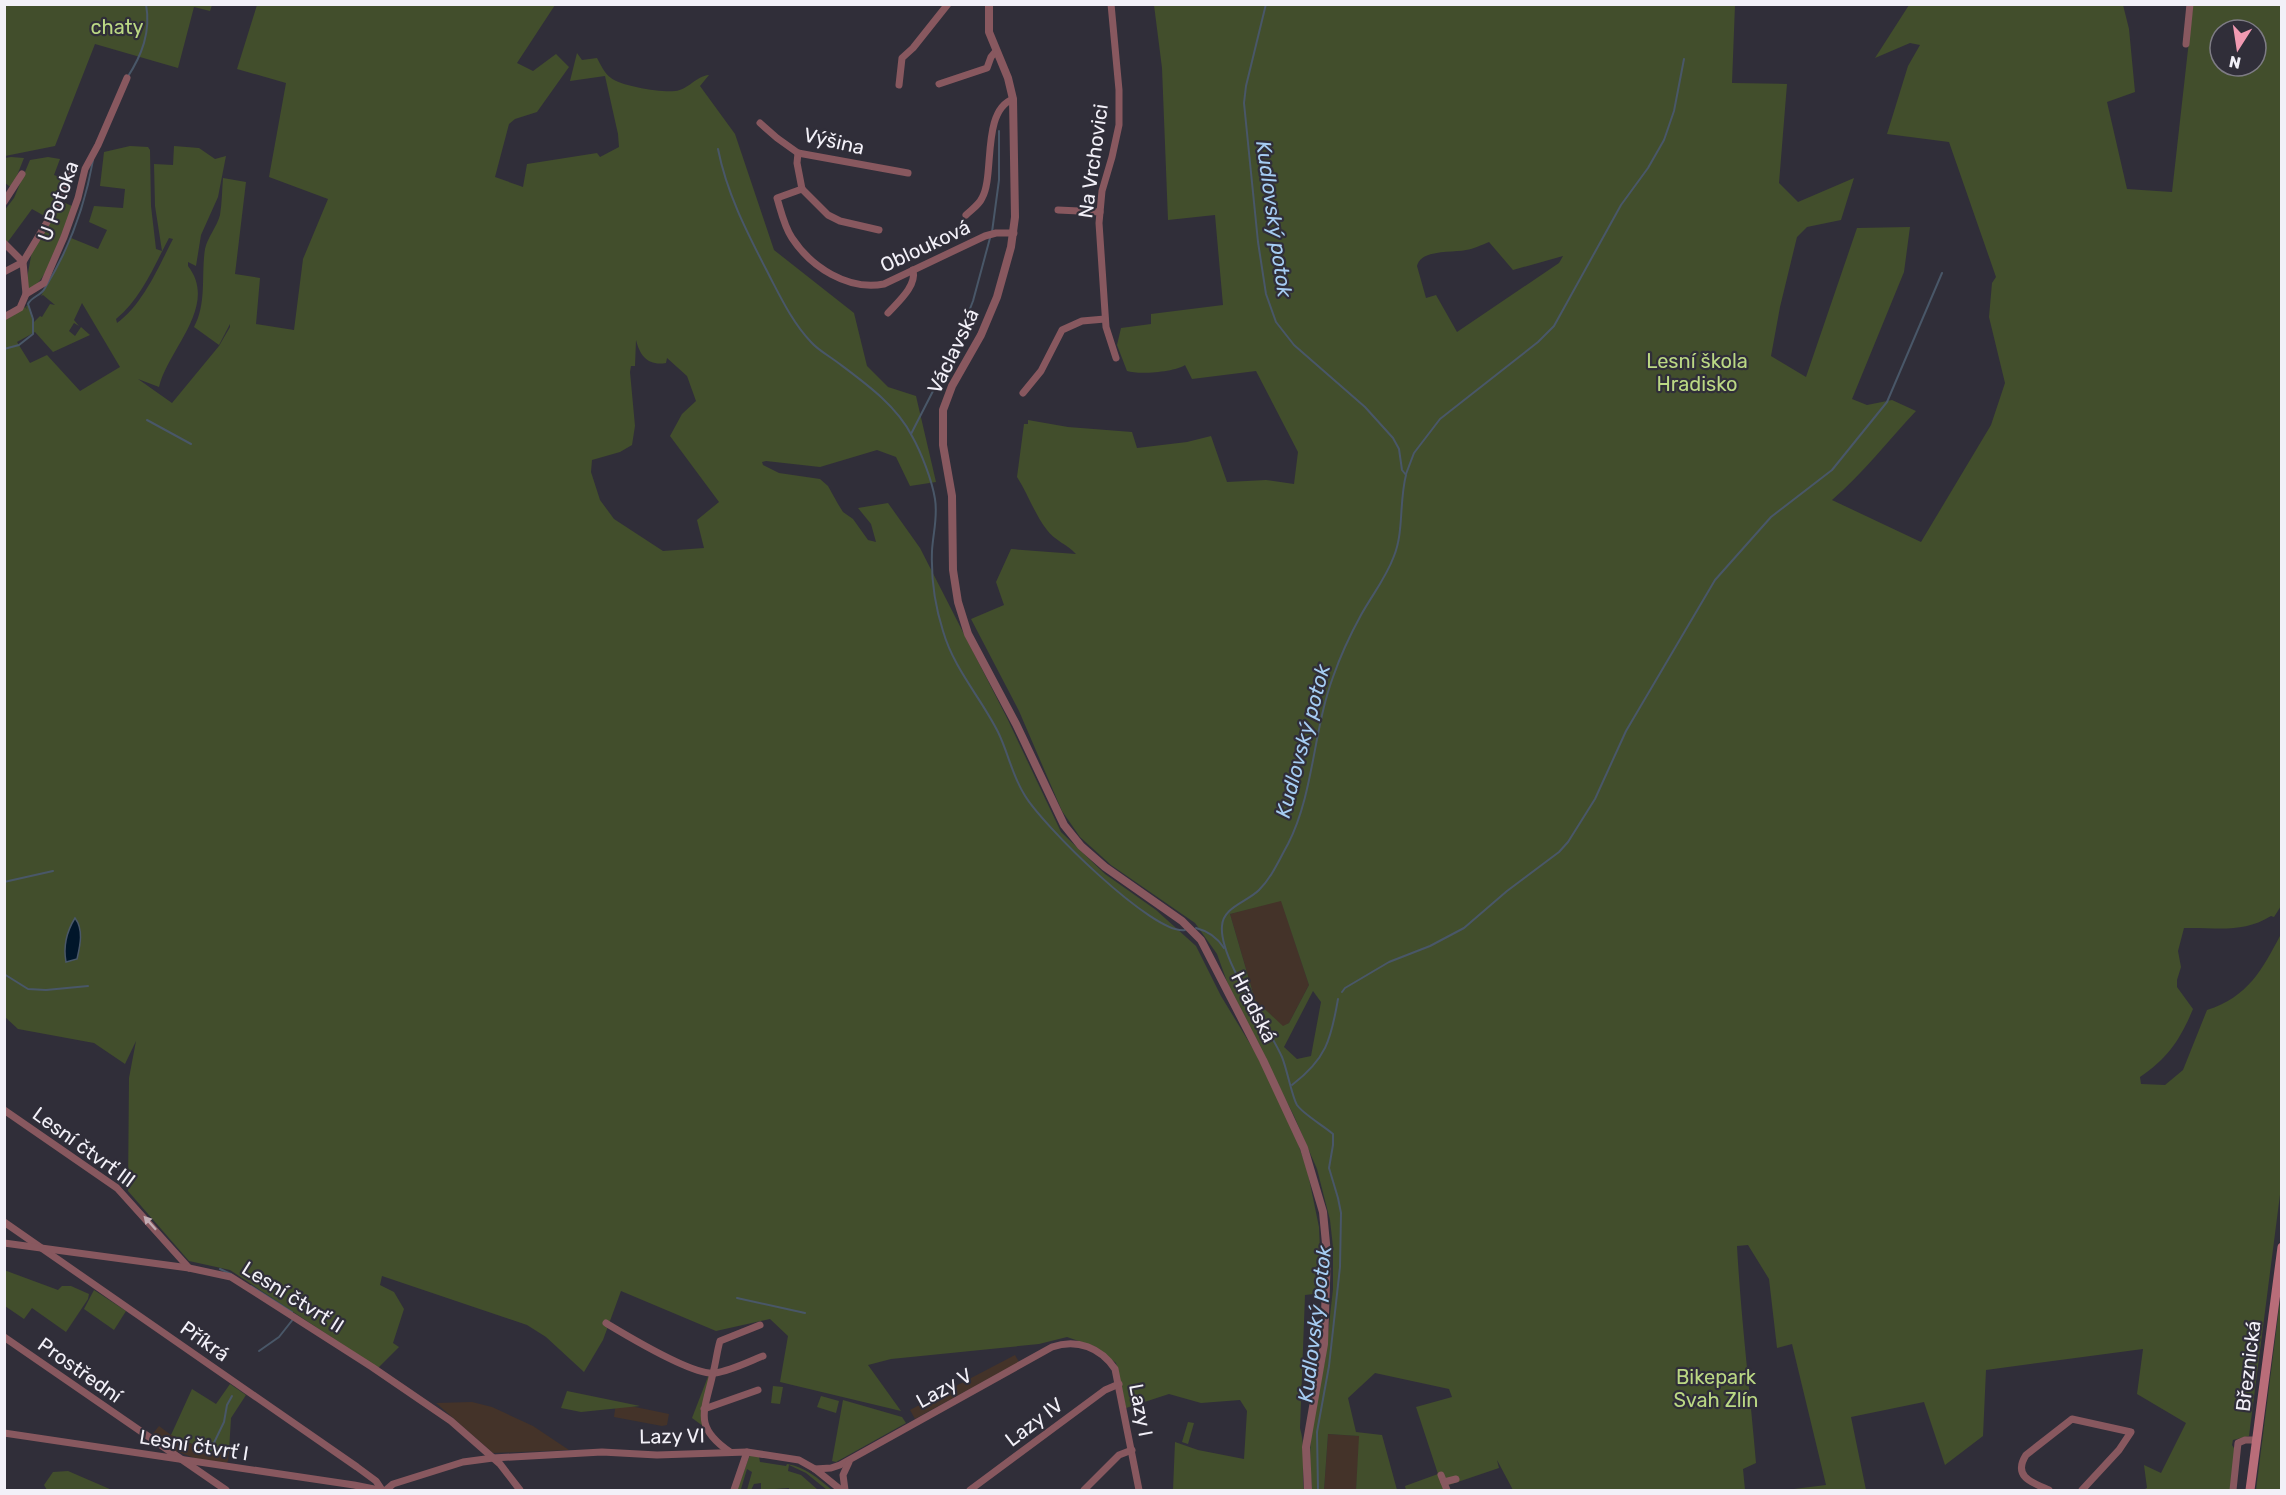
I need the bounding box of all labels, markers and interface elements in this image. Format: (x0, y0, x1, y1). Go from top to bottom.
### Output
park label: chaty (90, 15, 144, 39)
north arrow (2208, 18, 2268, 78)
text: N (2227, 52, 2243, 73)
street label: Na Vrchovici (1073, 102, 1113, 220)
street label: Výšina (801, 122, 867, 160)
water label: Kudlovský potok (1251, 139, 1298, 300)
street label: U Potoka (32, 158, 84, 244)
street label: Oblouková (876, 215, 974, 277)
street label: Václavská (922, 304, 984, 398)
park label: Lesní škola Hradisko (1646, 349, 1748, 396)
water label: Kudlovský potok (1270, 660, 1335, 820)
street label: Hradská (1226, 968, 1282, 1046)
street label: Lesní čtvrť III (28, 1102, 140, 1192)
one-way arrow (143, 1216, 157, 1231)
water label: Kudlovský potok (1292, 1243, 1337, 1404)
street label: Lesní čtvrť II (238, 1256, 348, 1338)
street label: Příkrá (176, 1316, 234, 1366)
street label: Březnická (2231, 1319, 2265, 1413)
street label: Prostřední (33, 1332, 128, 1408)
street label: Lazy V (912, 1363, 976, 1413)
park label: Bikepark Svah Zlín (1674, 1365, 1758, 1412)
street label: Lazy I (1124, 1382, 1158, 1438)
street label: Lazy IV (1000, 1392, 1068, 1452)
street label: Lazy VI (639, 1423, 705, 1449)
street label: Lesní čtvrť I (138, 1425, 250, 1465)

